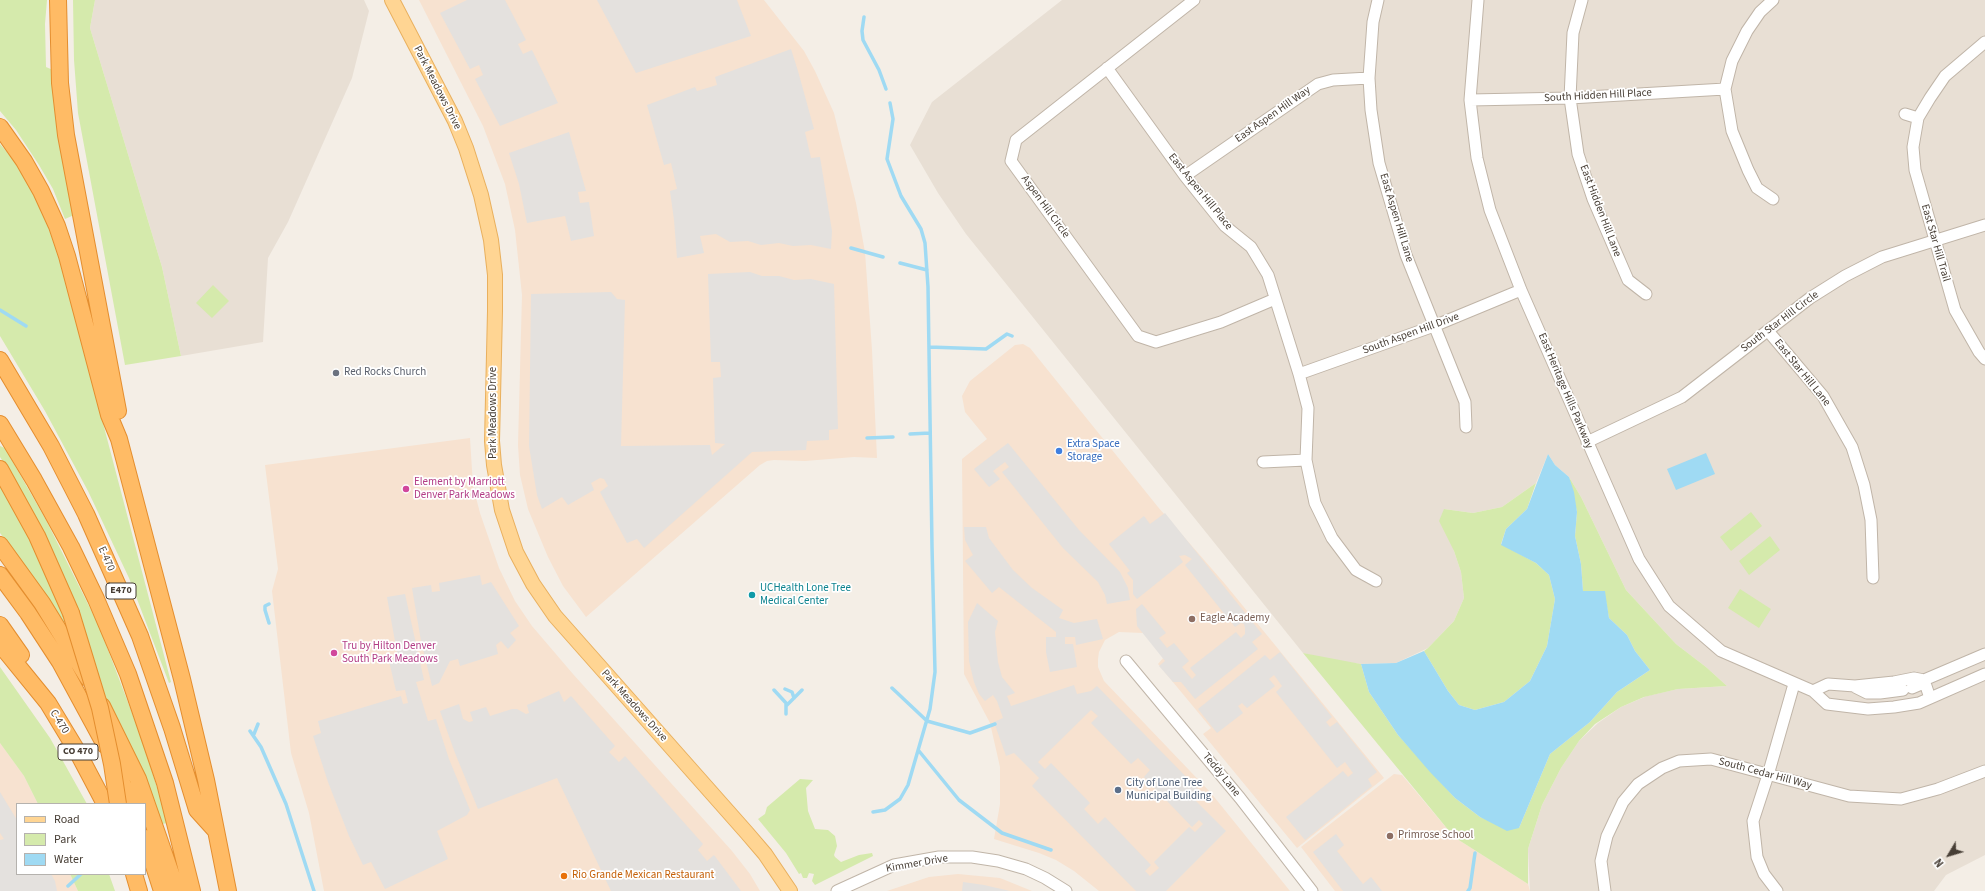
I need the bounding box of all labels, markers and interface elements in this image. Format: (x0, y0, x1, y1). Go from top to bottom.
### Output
street label: Park Meadows Drive (410, 44, 464, 132)
street label: East Aspen Hill Way (1233, 84, 1313, 146)
street label: South Hidden Hill Place (1544, 87, 1652, 105)
street label: East Aspen Hill Place (1165, 151, 1235, 233)
street label: East Hidden Hill Lane (1576, 163, 1624, 259)
street label: East Aspen Hill Lane (1376, 172, 1416, 264)
street label: Aspen Hill Circle (1018, 173, 1072, 241)
street label: East Star Hill Trail (1918, 203, 1952, 283)
street label: South Star Hill Circle (1738, 288, 1822, 356)
street label: South Aspen Hill Drive (1361, 310, 1461, 358)
street label: East Heritage Hills Parkway (1535, 331, 1595, 451)
street label: East Star Hill Lane (1771, 337, 1833, 409)
place label: Red Rocks Church (344, 366, 426, 380)
street label: Park Meadows Drive (487, 367, 501, 459)
marker: Red Rocks Church (331, 368, 341, 378)
place label: Extra Space Storage (1067, 438, 1120, 464)
marker: Extra Space Storage (1054, 446, 1064, 456)
place label: Element by Marriott Denver Park Meadows (414, 476, 515, 502)
marker: Element by Marriott Denver Park Meadows (401, 484, 411, 494)
street label: E-470 (95, 545, 117, 573)
place label: UCHealth Lone Tree Medical Center (760, 582, 851, 608)
road number: E470 (106, 583, 136, 599)
marker: UCHealth Lone Tree Medical Center (747, 590, 757, 600)
place label: Eagle Academy (1200, 612, 1270, 626)
marker: Eagle Academy (1187, 614, 1197, 624)
place label: Tru by Hilton Denver South Park Meadows (342, 640, 438, 666)
marker: Tru by Hilton Denver South Park Meadows (329, 648, 339, 658)
street label: Park Meadows Drive (598, 667, 670, 745)
street label: C-470 (47, 708, 71, 736)
road number: CO 470 (58, 744, 98, 760)
street label: Teddy Lane (1199, 750, 1243, 800)
street label: South Cedar Hill Way (1717, 755, 1813, 793)
place label: City of Lone Tree Municipal Building (1126, 777, 1211, 803)
marker: City of Lone Tree Municipal Building (1113, 785, 1123, 795)
legend (16, 803, 146, 875)
text: Road (54, 811, 80, 828)
place label: Primrose School (1398, 829, 1473, 843)
text: Park (54, 831, 76, 848)
marker: Primrose School (1385, 831, 1395, 841)
north arrow (1929, 835, 1969, 875)
text: Water (54, 851, 83, 868)
street label: Kimmer Drive (885, 852, 949, 876)
text: N (1931, 855, 1947, 870)
place label: Rio Grande Mexican Restaurant (572, 869, 714, 883)
marker: Rio Grande Mexican Restaurant (559, 871, 569, 881)

